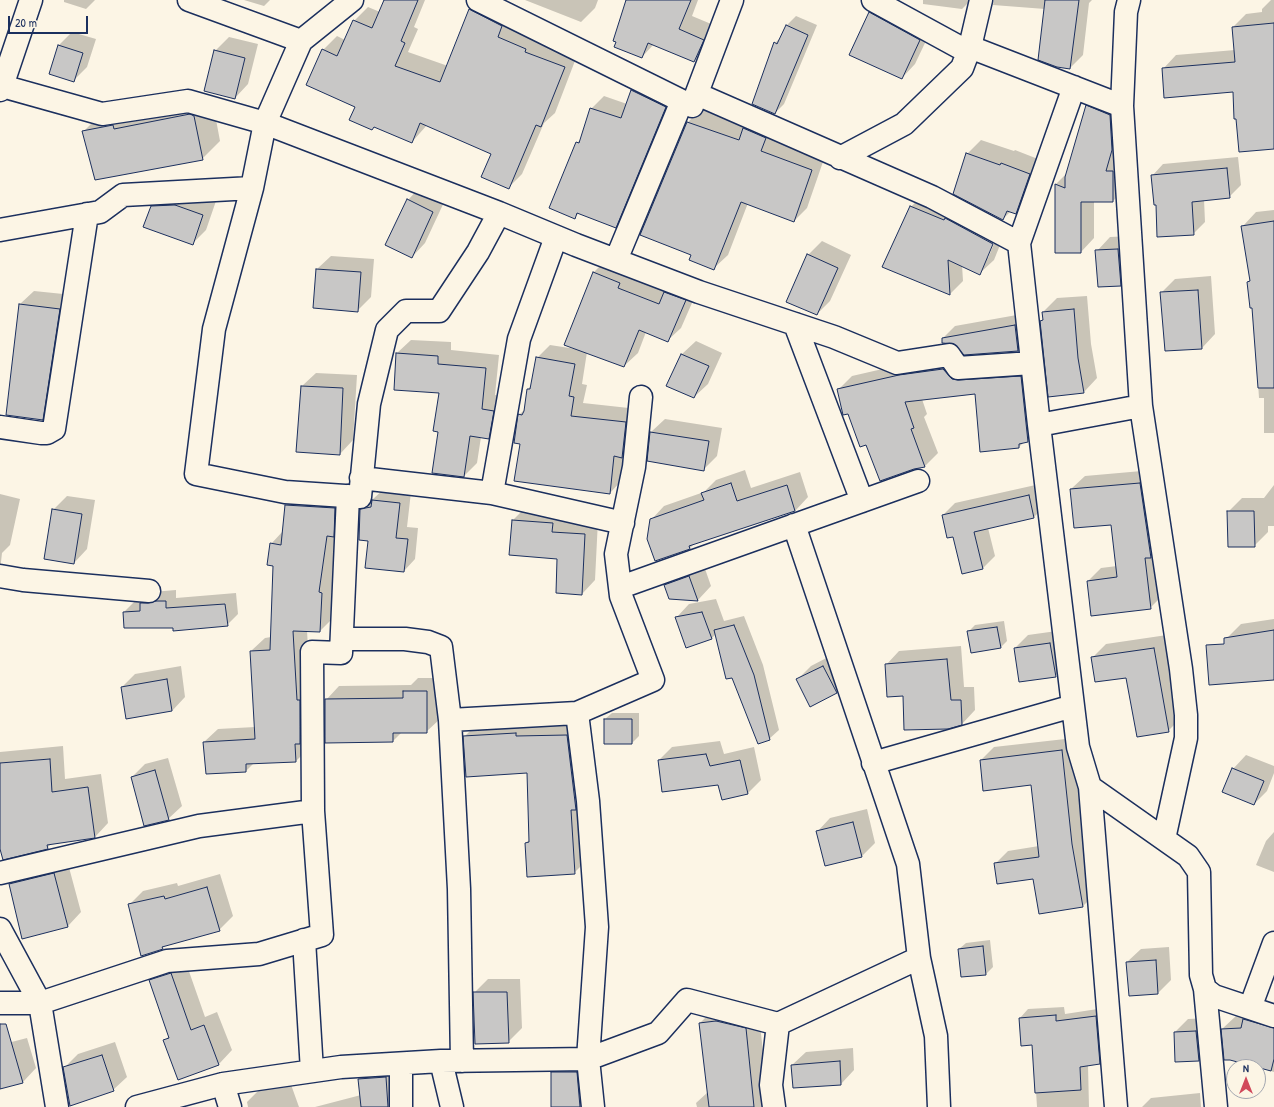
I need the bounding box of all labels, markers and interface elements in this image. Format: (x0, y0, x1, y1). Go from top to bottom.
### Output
scale bar (10, 8, 90, 34)
text: 20 m (15, 14, 37, 31)
north arrow (1226, 1059, 1266, 1099)
text: N (1243, 1061, 1249, 1075)

